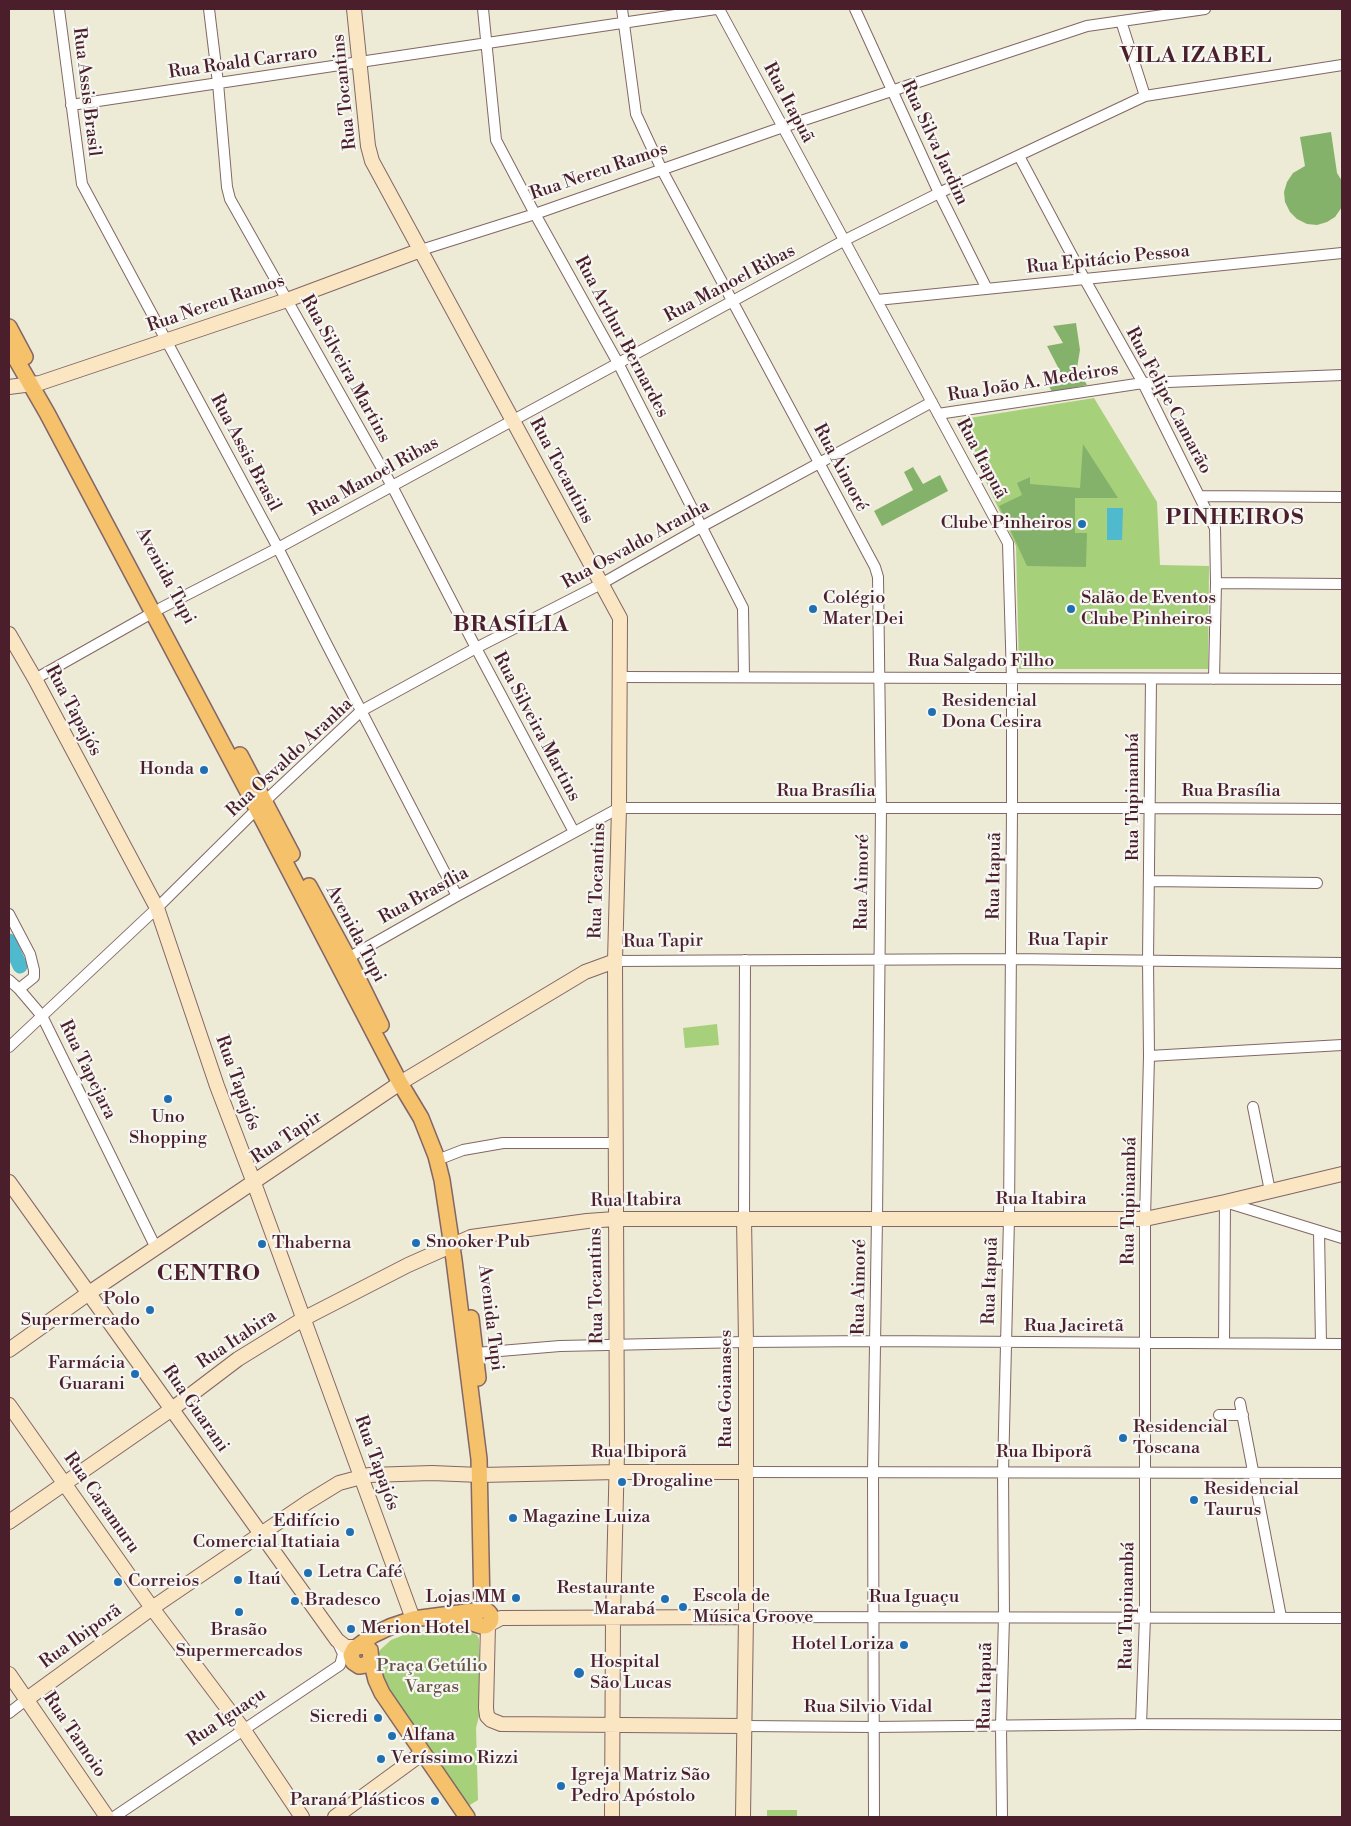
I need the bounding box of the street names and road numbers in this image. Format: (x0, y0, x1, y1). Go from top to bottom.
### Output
street label: Rua Assis Brasil (67, 26, 105, 158)
street label: Rua Tocantins (328, 33, 362, 151)
street label: Rua Roald Carraro (167, 42, 319, 84)
street label: Rua Itapuã (758, 59, 818, 147)
street label: Rua Silva Jardim (896, 77, 972, 209)
street label: Rua Nereu Ramos (527, 138, 671, 206)
street label: Rua Manoel Ribas (661, 240, 799, 328)
street label: Rua Epitácio Pessoa (1025, 241, 1191, 279)
street label: Rua Arthur Bernardes (569, 253, 673, 421)
street label: Rua Nereu Ramos (144, 270, 288, 338)
street label: Rua Silveira Martins (295, 291, 395, 447)
street label: Rua Felipe Camarão (1120, 324, 1216, 478)
street label: Rua João A. Medeiros (946, 359, 1120, 407)
street label: Rua Assis Brasil (205, 391, 285, 515)
street label: Rua Tocantins (524, 414, 598, 528)
street label: Rua Itapuã (951, 415, 1011, 503)
street label: Rua Aimoré (808, 420, 872, 516)
street label: Rua Manoel Ribas (305, 432, 443, 522)
street label: Rua Osvaldo Aranha (559, 496, 713, 594)
street label: Avenida Tupi (130, 524, 200, 628)
street label: Rua Silveira Martins (488, 649, 584, 805)
street label: Rua Salgado Filho (908, 651, 1054, 673)
street label: Rua Tapajós (40, 662, 106, 760)
street label: Rua Osvaldo Aranha (222, 694, 358, 822)
street label: Rua Tupinambá (1123, 733, 1145, 861)
street label: Rua Brasília (776, 781, 876, 803)
street label: Rua Brasília (1181, 781, 1281, 803)
street label: Rua Tocantins (585, 822, 611, 940)
street label: Rua Itapuã (983, 832, 1007, 920)
street label: Rua Aimoré (851, 834, 875, 930)
street label: Rua Brasília (375, 863, 473, 929)
street label: Avenida Tupi (320, 882, 390, 986)
street label: Rua Tapir (1028, 930, 1108, 952)
street label: Rua Tapir (623, 931, 703, 953)
street label: Rua Tapejara (54, 1017, 120, 1123)
street label: Rua Tapajós (210, 1033, 264, 1133)
street label: Rua Tapir (248, 1107, 326, 1169)
street label: Rua Tupinambá (1118, 1137, 1142, 1265)
street label: Rua Itabira (590, 1189, 682, 1213)
street label: Rua Itabira (995, 1189, 1087, 1211)
street label: Rua Tocantins (585, 1228, 609, 1344)
street label: Rua Itapuã (979, 1237, 1003, 1325)
street label: Rua Aimoré (848, 1239, 872, 1335)
street label: Avenida Tupi (473, 1264, 507, 1372)
street label: Rua Itabira (193, 1306, 281, 1374)
street label: Rua Jaciretã (1024, 1316, 1124, 1338)
street label: Rua Goianases (716, 1330, 738, 1448)
street label: Rua Guarani (157, 1361, 233, 1457)
street label: Rua Tapajós (349, 1413, 403, 1513)
street label: Rua Ibiporã (591, 1442, 687, 1464)
street label: Rua Ibiporã (996, 1442, 1092, 1464)
street label: Rua Caramuru (58, 1448, 144, 1558)
street label: Rua Tupinambá (1116, 1542, 1140, 1670)
street label: Rua Iguaçu (869, 1587, 959, 1609)
street label: Rua Ibiporã (36, 1600, 126, 1674)
street label: Rua Itapuã (974, 1642, 998, 1730)
street label: Rua Iguaçu (183, 1684, 271, 1752)
street label: Rua Tamoio (38, 1688, 110, 1782)
street label: Rua Silvio Vidal (804, 1697, 932, 1719)

